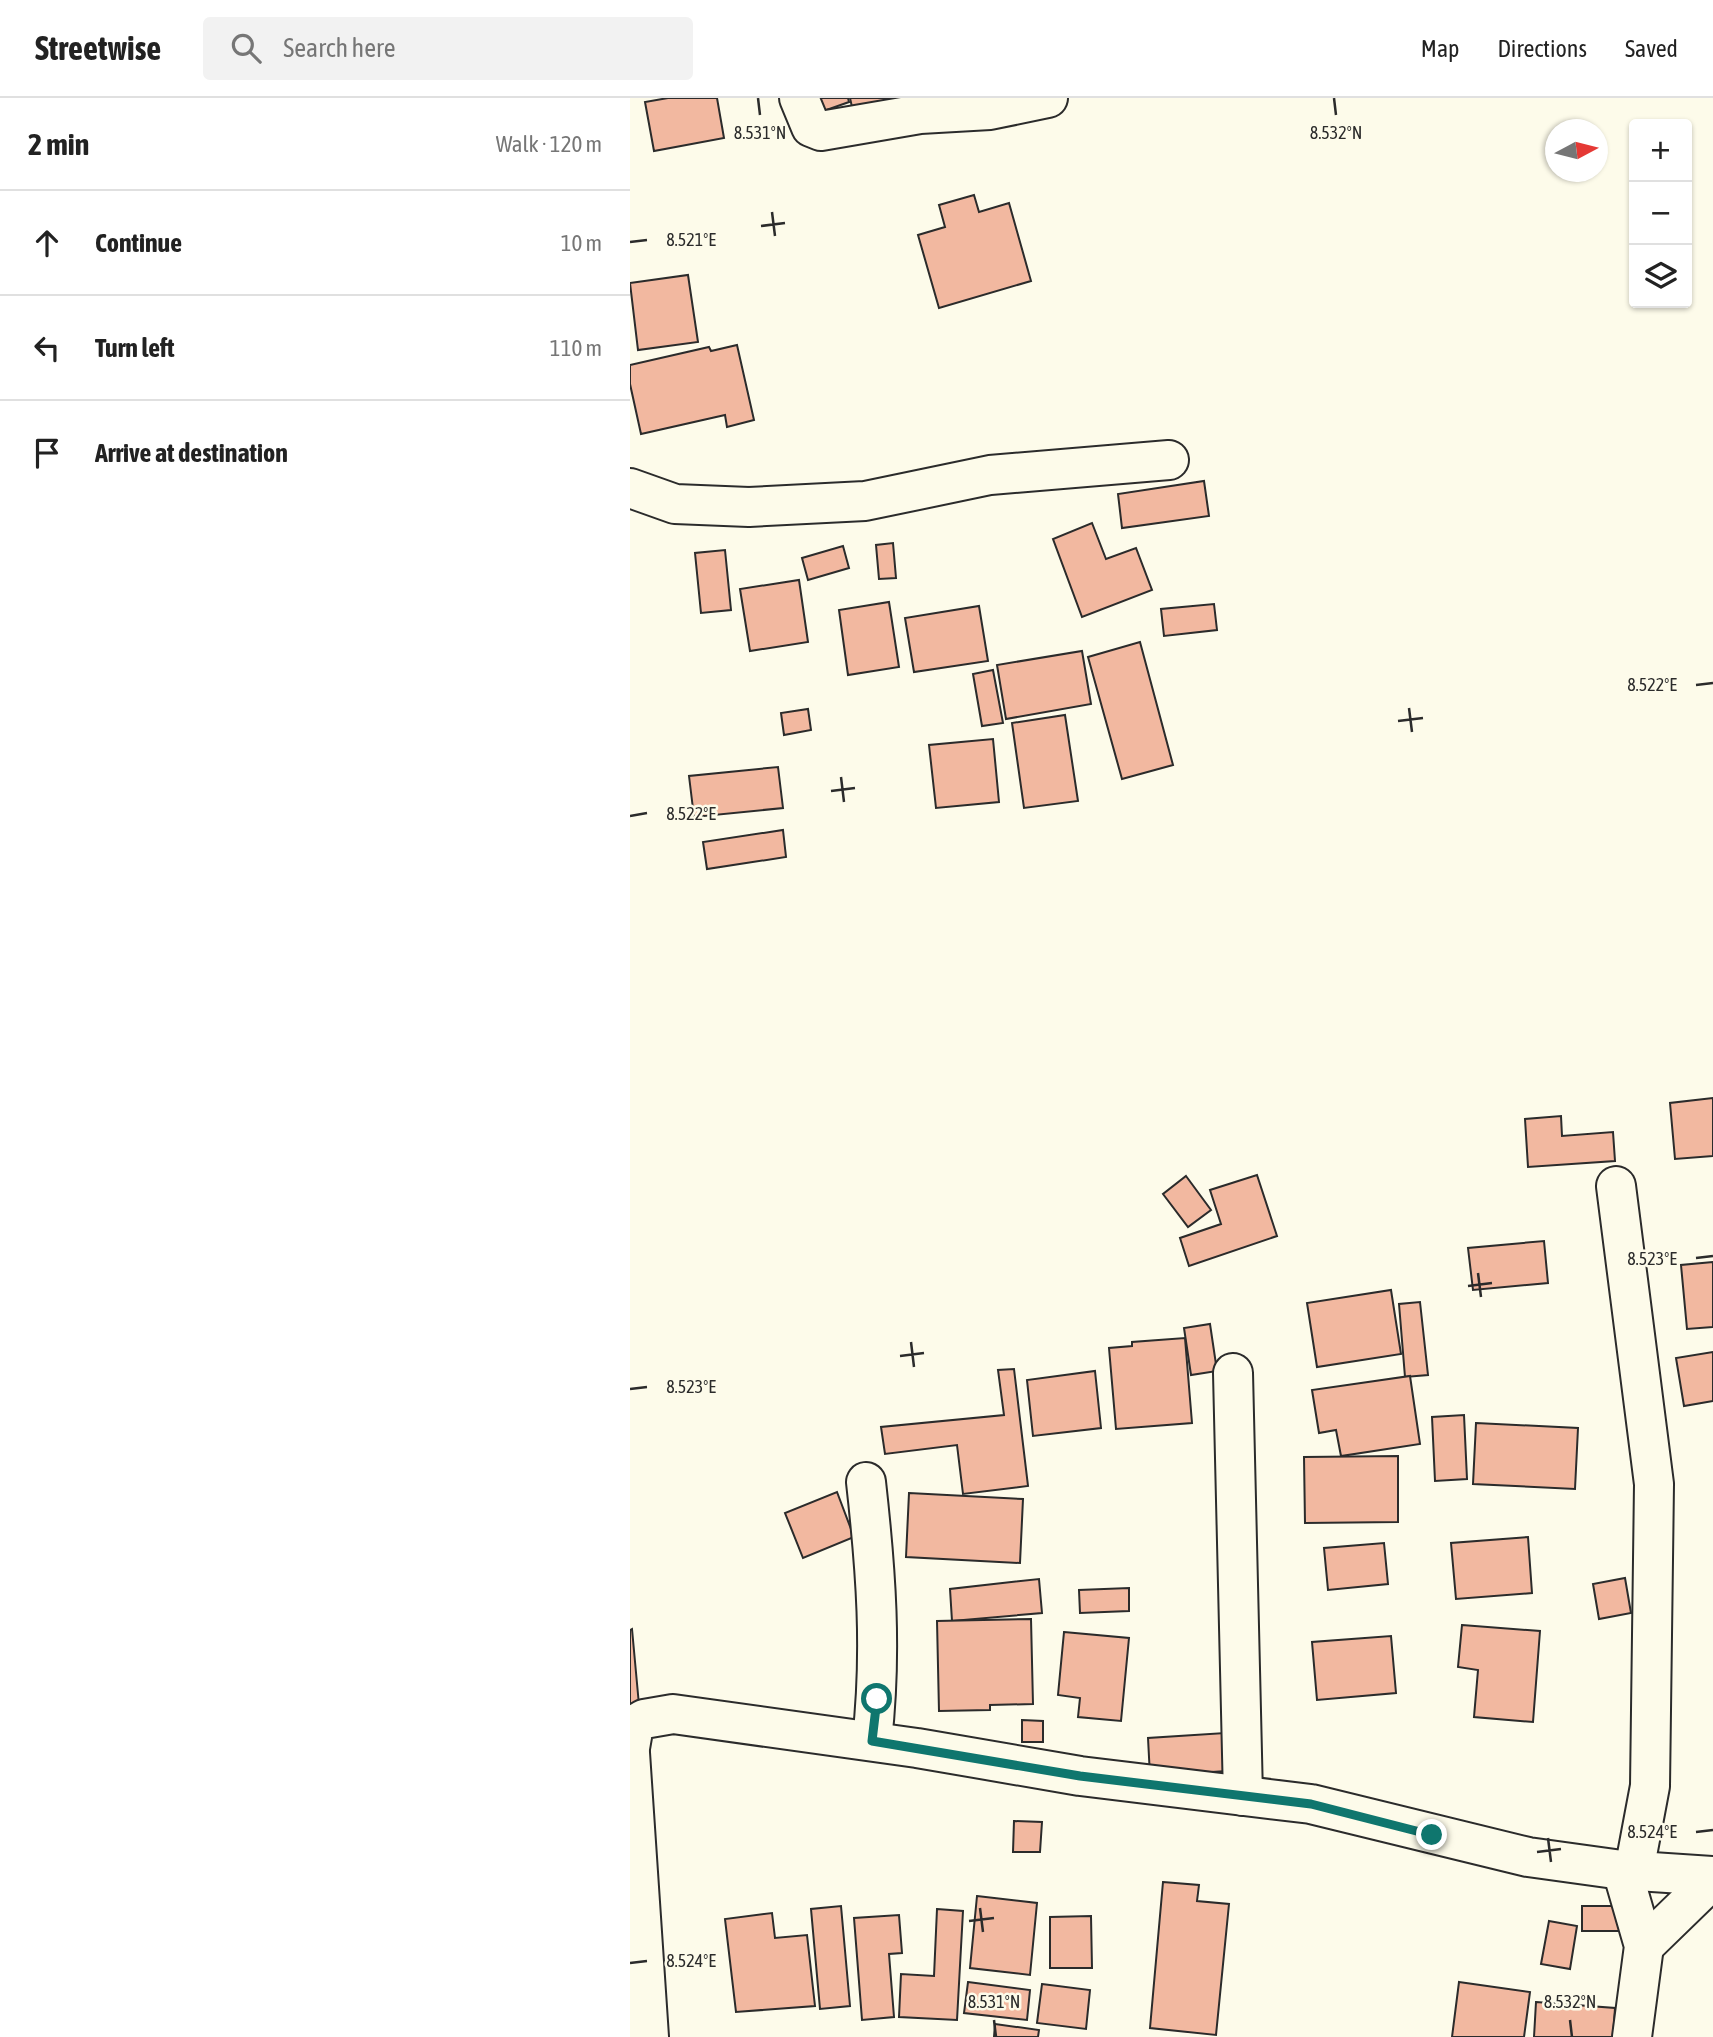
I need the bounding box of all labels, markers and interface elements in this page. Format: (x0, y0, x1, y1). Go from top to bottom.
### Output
search box (203, 17, 693, 80)
text: Streetwise (35, 29, 161, 67)
icon: search (227, 29, 265, 67)
text: Search here (283, 33, 396, 63)
text: Map (1421, 35, 1459, 62)
text: Directions (1497, 35, 1587, 62)
text: Saved (1625, 35, 1678, 62)
north arrow (1545, 119, 1608, 182)
map controls (1629, 119, 1692, 308)
button: + (1629, 119, 1692, 182)
text: 8.531°N (734, 122, 786, 143)
text: 8.532°N (1310, 122, 1362, 143)
text: 2 min (28, 127, 89, 161)
text: Walk · 120 m (496, 131, 602, 157)
button: − (1629, 182, 1692, 245)
icon: ahead (28, 224, 66, 262)
text: Continue (95, 228, 182, 258)
text: 8.521°E (666, 229, 716, 250)
text: 10 m (561, 230, 602, 256)
button: layers (1629, 245, 1692, 308)
icon: left (28, 329, 66, 367)
text: Turn left (95, 333, 175, 363)
text: 110 m (550, 335, 602, 361)
icon: arrive (28, 434, 66, 472)
text: Arrive at destination (95, 438, 288, 468)
text: 8.522°E (1627, 674, 1677, 695)
text: 8.522°E (666, 803, 716, 824)
text: 8.523°E (1627, 1248, 1677, 1269)
text: 8.523°E (666, 1376, 716, 1397)
route start (861, 1683, 892, 1714)
route end (1416, 1819, 1447, 1850)
text: 8.524°E (1627, 1821, 1677, 1842)
text: 8.524°E (666, 1950, 716, 1971)
text: 8.531°N (968, 1991, 1020, 2012)
text: 8.532°N (1544, 1991, 1596, 2012)

